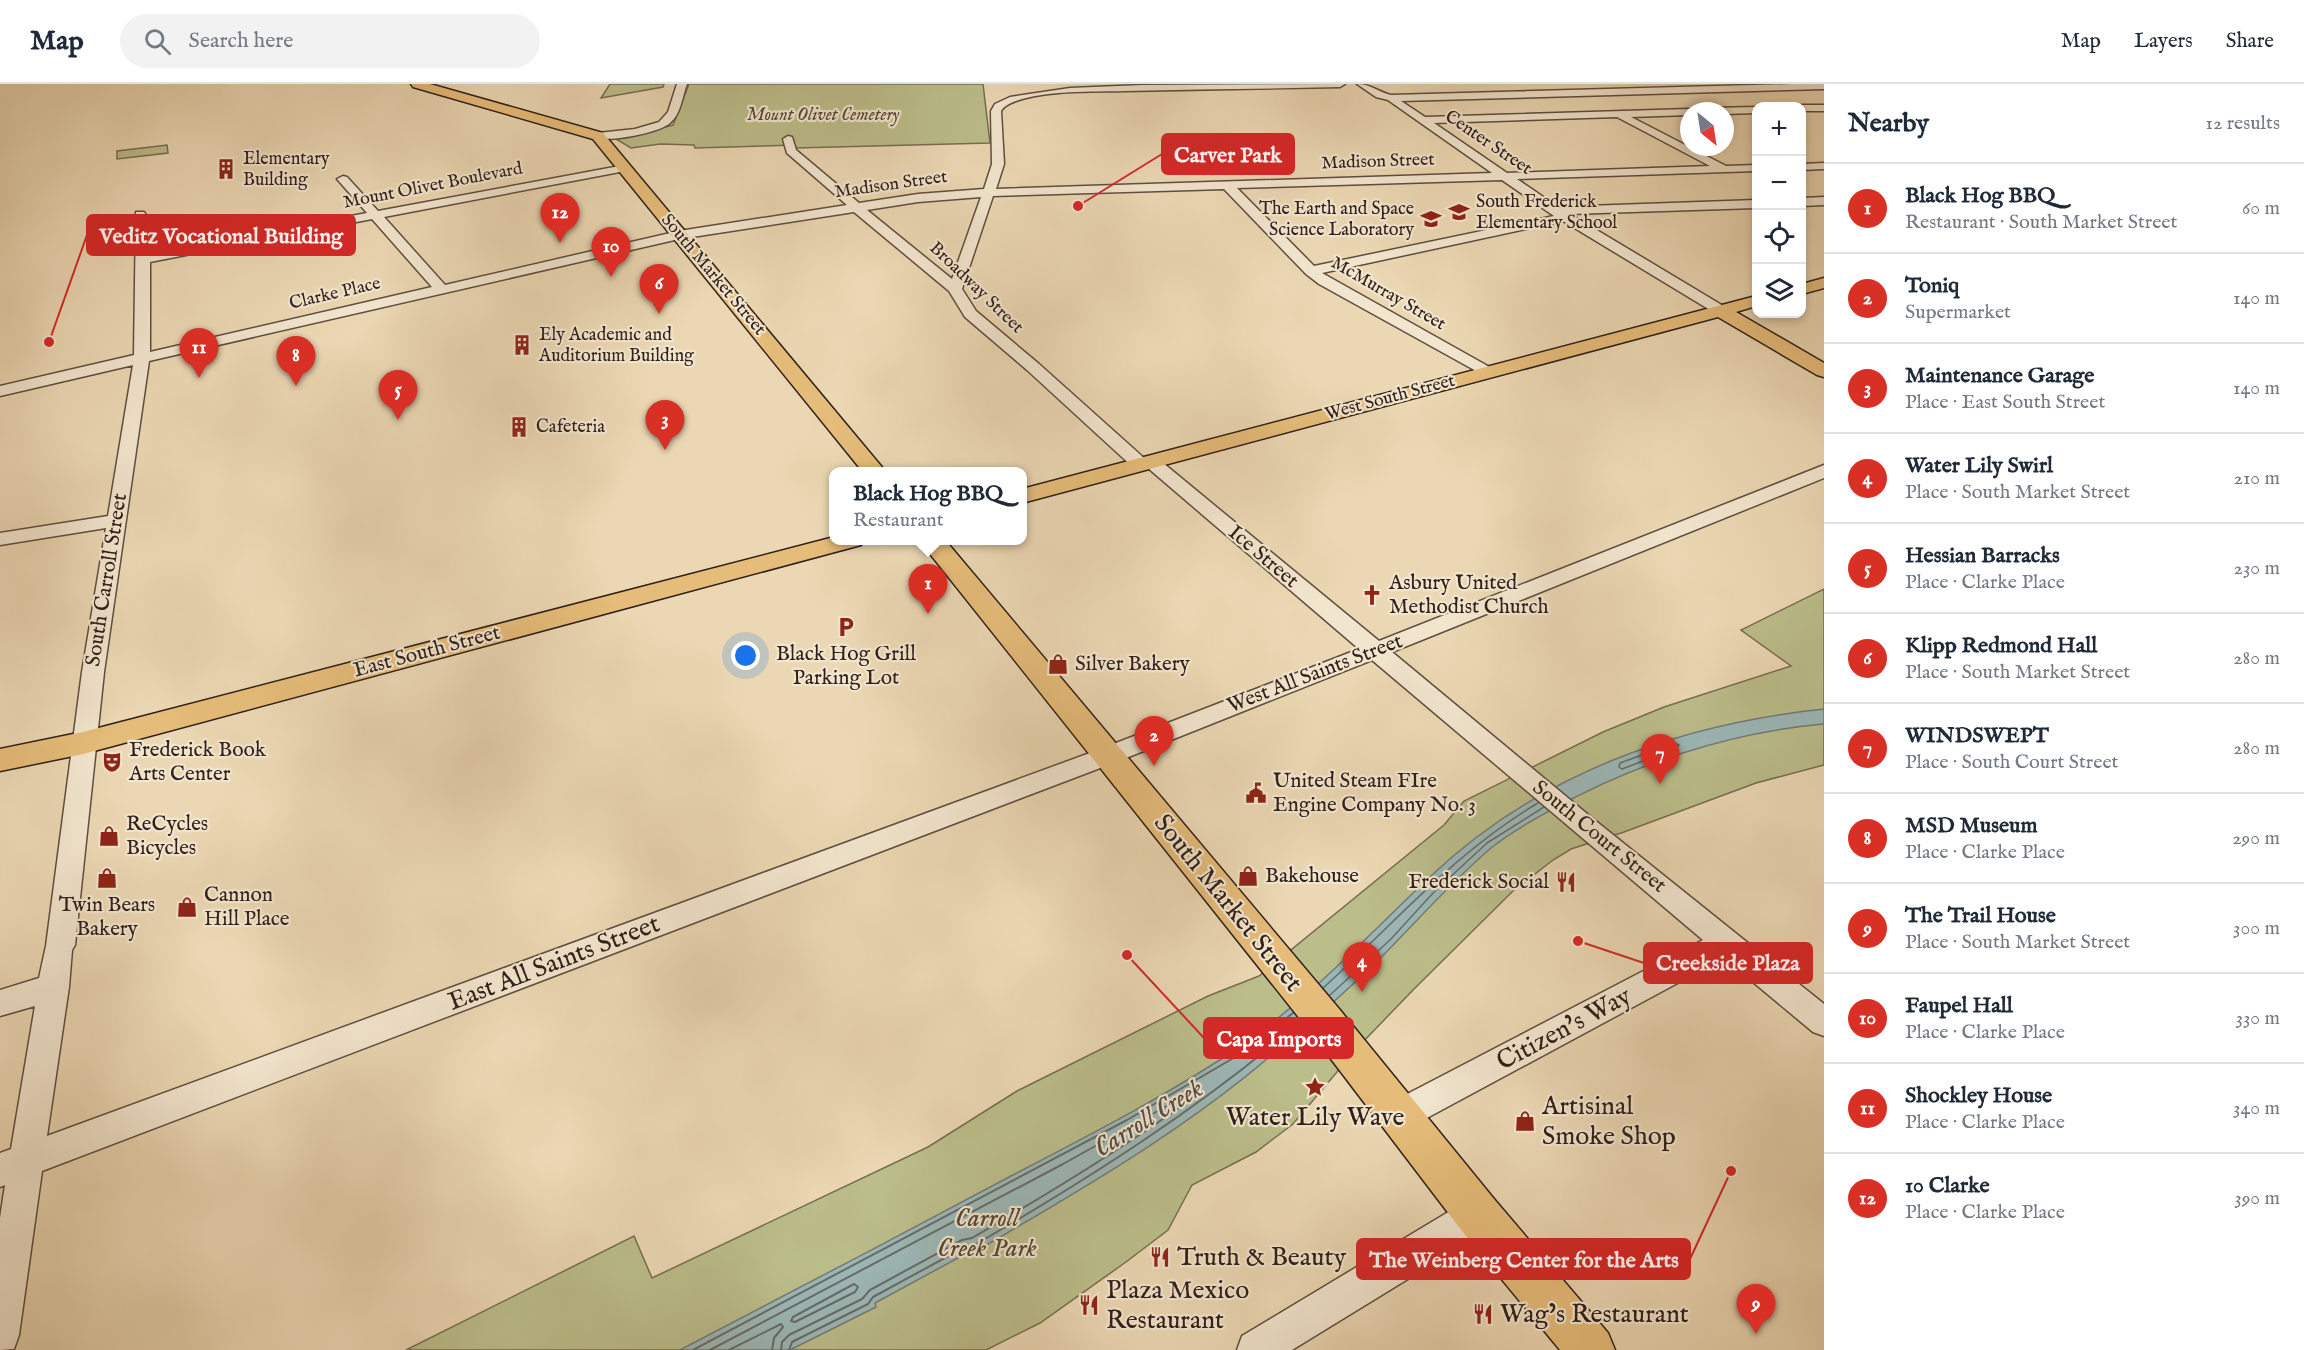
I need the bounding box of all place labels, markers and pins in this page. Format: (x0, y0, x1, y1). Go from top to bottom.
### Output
callout: Carver Park (1162, 134, 1294, 174)
place label: Elementary Building (243, 148, 330, 192)
building icon: Elementary Building (214, 157, 238, 181)
place label: South Frederick Elementary School (1476, 191, 1617, 235)
pin: 12 (540, 194, 580, 243)
place label: The Earth and Space Science Laboratory (1259, 198, 1414, 242)
school or university icon: South Frederick Elementary School (1447, 200, 1471, 224)
school or university icon: The Earth and Space Science Laboratory (1419, 207, 1443, 231)
callout: Veditz Vocational Building (87, 215, 355, 255)
pin: 10 (592, 228, 630, 277)
pin: 6 (640, 264, 678, 314)
place label: Ely Academic and Auditorium Building (538, 324, 694, 368)
pin: 11 (180, 328, 218, 378)
building icon: Ely Academic and Auditorium Building (510, 333, 534, 357)
pin: 8 (276, 336, 316, 386)
pin: 5 (378, 370, 418, 420)
pin: 3 (646, 400, 684, 450)
building icon: Cafeteria (507, 415, 531, 439)
place label: Cafeteria (536, 416, 605, 439)
pin: 1 (908, 564, 948, 614)
place label: Asbury United Methodist Church (1388, 570, 1549, 621)
church icon: Asbury United Methodist Church (1360, 583, 1384, 607)
parking icon: Black Hog Grill Parking Lot (834, 615, 858, 639)
place label: Black Hog Grill Parking Lot (776, 641, 916, 692)
place label: Silver Bakery (1075, 651, 1190, 678)
shop icon: Silver Bakery (1046, 652, 1070, 676)
pin: 2 (1134, 716, 1174, 766)
pin: 7 (1640, 734, 1680, 784)
place label: Frederick Book Arts Center (128, 737, 267, 788)
theatre icon: Frederick Book Arts Center (100, 750, 124, 774)
place label: United Steam FIre Engine Company No. 3 (1273, 768, 1476, 819)
public building icon: United Steam FIre Engine Company No. 3 (1244, 781, 1268, 805)
place label: ReCycles Bicycles (126, 811, 208, 862)
shop icon: ReCycles Bicycles (97, 824, 121, 848)
place label: Bakehouse (1265, 863, 1359, 890)
shop icon: Bakehouse (1236, 864, 1260, 888)
shop icon: Twin Bears Bakery (95, 866, 119, 890)
place label: Frederick Social (1408, 869, 1549, 896)
restaurant icon: Frederick Social (1554, 870, 1578, 894)
place label: Cannon Hill Place (204, 882, 290, 933)
place label: Twin Bears Bakery (59, 892, 155, 943)
shop icon: Cannon Hill Place (175, 895, 199, 919)
pin: 4 (1342, 942, 1382, 992)
callout: Creekside Plaza (1644, 943, 1812, 983)
callout: Capa Imports (1204, 1018, 1353, 1058)
place icon: Water Lily Wave (1303, 1075, 1327, 1099)
place label: Artisinal Smoke Shop (1541, 1090, 1676, 1153)
place label: Water Lily Wave (1226, 1101, 1404, 1134)
shop icon: Artisinal Smoke Shop (1513, 1109, 1537, 1133)
callout: The Weinberg Center for the Arts (1357, 1239, 1690, 1279)
place label: Truth & Beauty (1177, 1241, 1346, 1274)
restaurant icon: Truth & Beauty (1148, 1245, 1172, 1269)
place label: Plaza Mexico Restaurant (1106, 1274, 1249, 1337)
pin: 9 (1736, 1284, 1776, 1334)
restaurant icon: Plaza Mexico Restaurant (1077, 1293, 1101, 1317)
place label: Wag’s Restaurant (1500, 1298, 1689, 1331)
restaurant icon: Wag’s Restaurant (1471, 1302, 1495, 1326)

